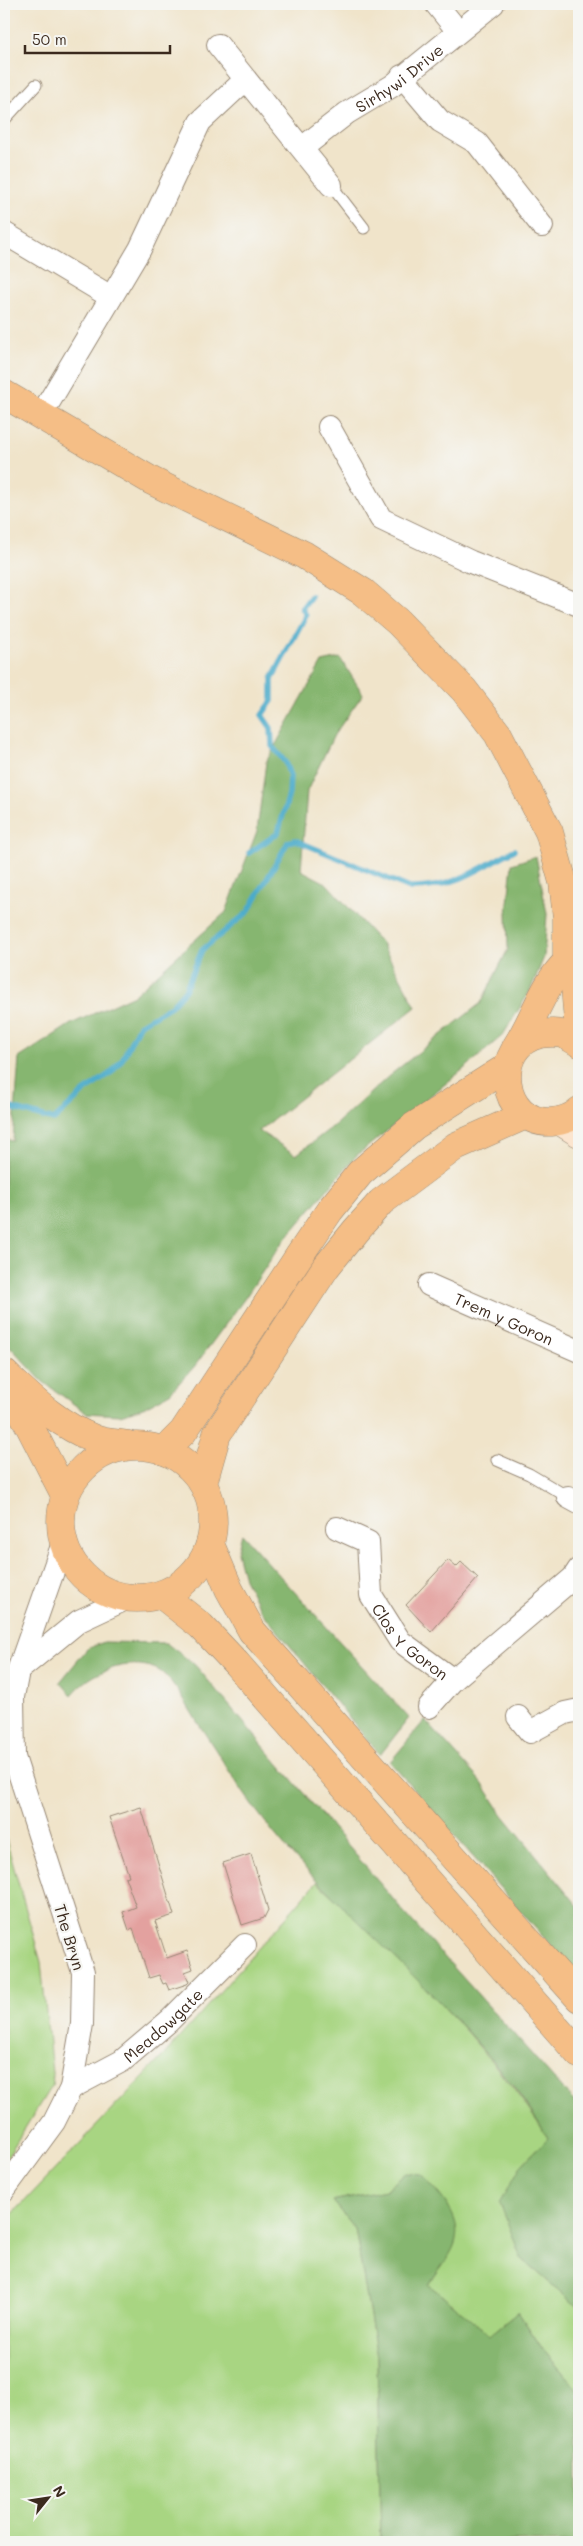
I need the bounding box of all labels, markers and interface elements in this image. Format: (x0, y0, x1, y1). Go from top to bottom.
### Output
scale bar (25, 22, 170, 54)
text: 50 m (32, 29, 67, 49)
street label: Sirhywi Drive (351, 38, 447, 116)
street label: Trem y Goron (451, 1287, 557, 1349)
street label: Clos Y Goron (368, 1599, 453, 1684)
street label: The Bryn (50, 1901, 90, 1973)
street label: Meadowgate (118, 1983, 207, 2067)
north arrow (22, 2474, 72, 2524)
text: N (49, 2482, 71, 2501)

